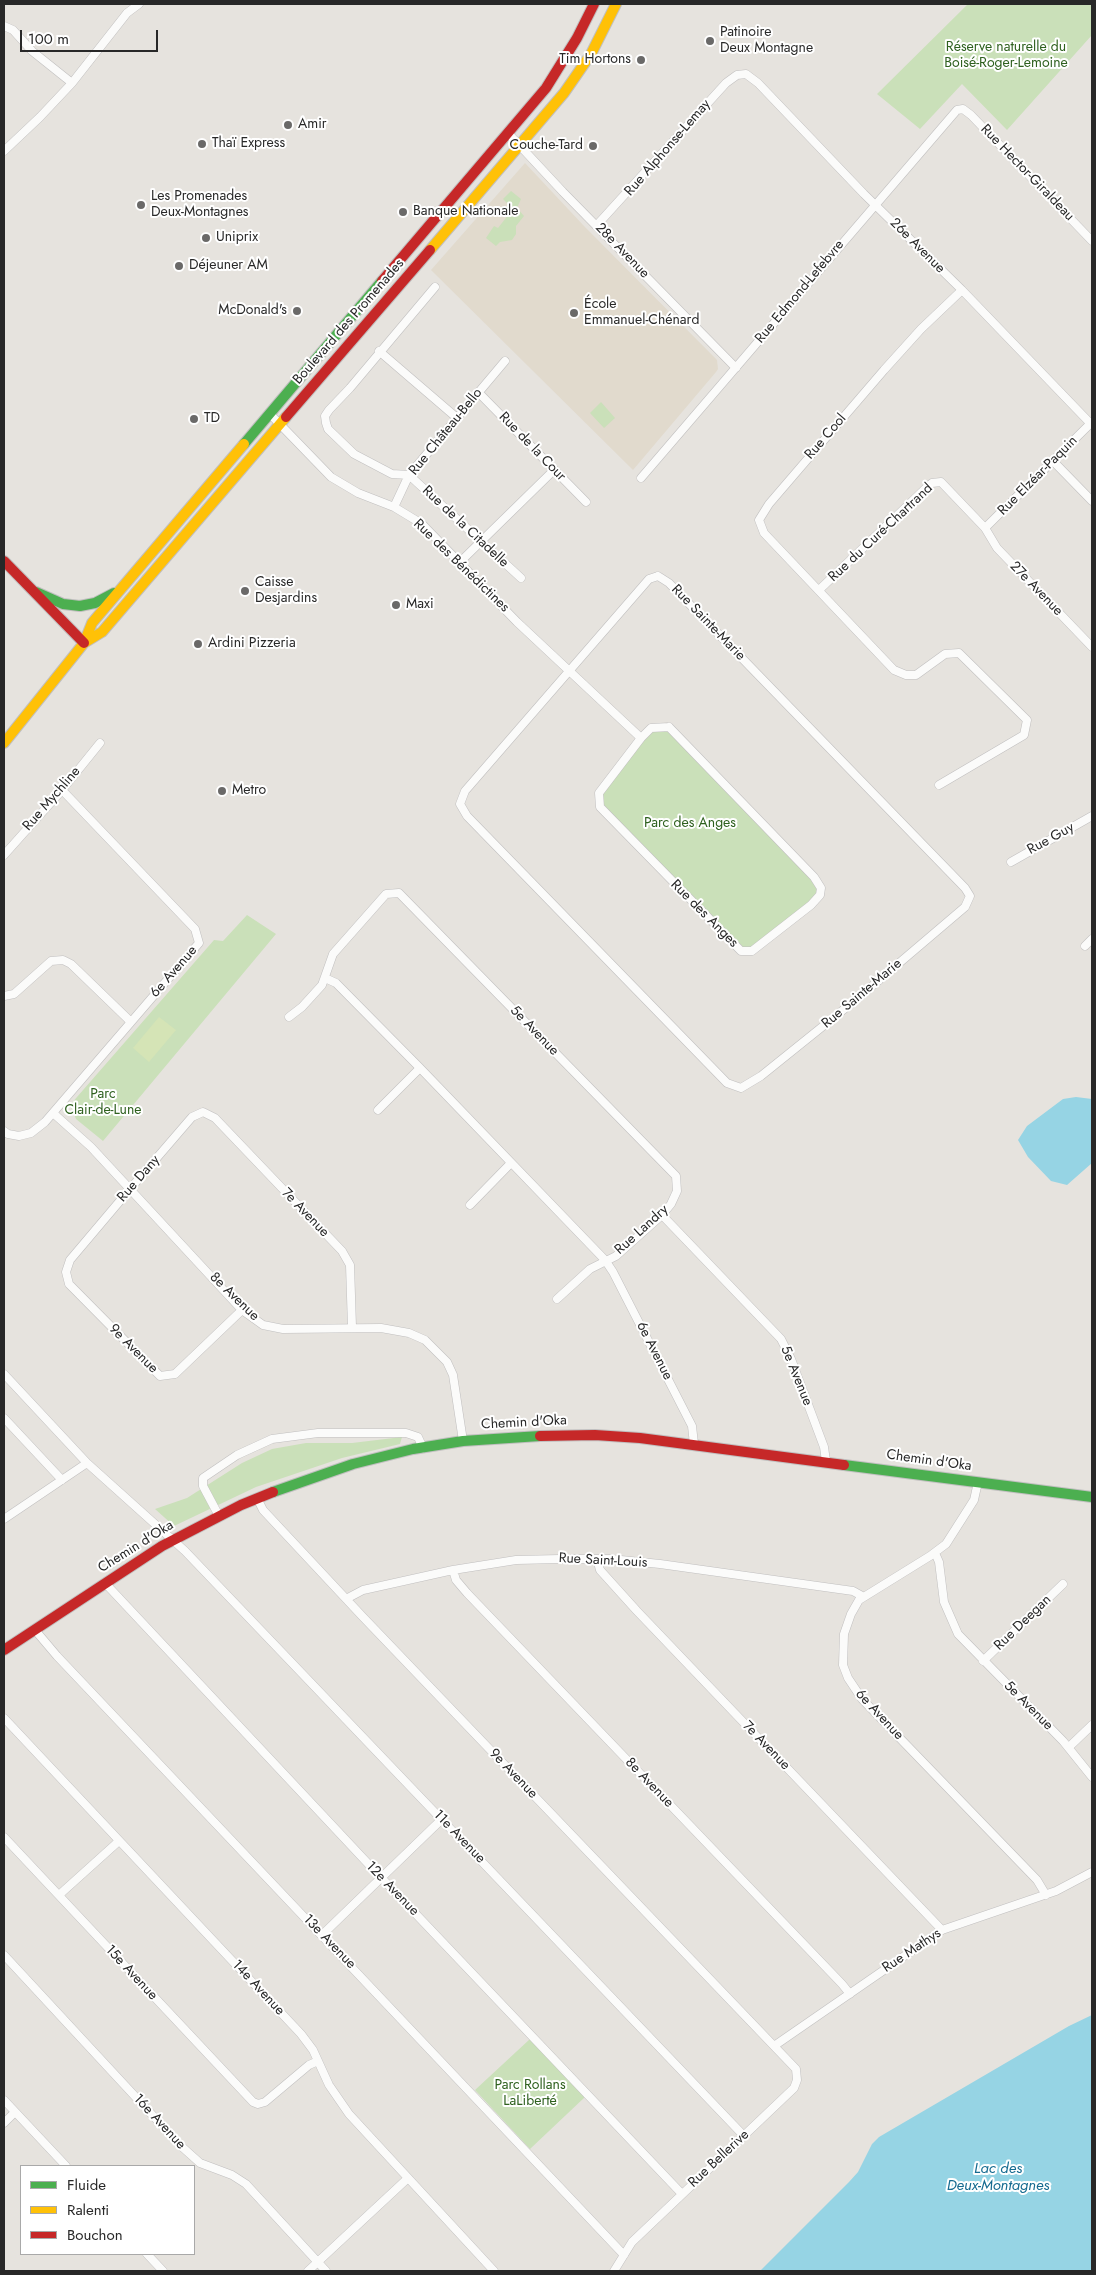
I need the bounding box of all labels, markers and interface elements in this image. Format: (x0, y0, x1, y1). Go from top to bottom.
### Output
scale bar (22, 20, 160, 52)
place label: Patinoire Deux Montagne (720, 25, 813, 58)
text: 100 m (28, 28, 69, 50)
marker: Patinoire Deux Montagne (704, 35, 716, 47)
park label: Réserve naturelle du Boisé-Roger-Lemoine (944, 40, 1068, 72)
place label: Tim Hortons (559, 52, 631, 68)
marker: Tim Hortons (635, 54, 647, 66)
street label: Rue Alphonse-Lemay (621, 96, 715, 200)
place label: Amir (298, 117, 327, 133)
marker: Amir (282, 119, 294, 131)
street label: Rue Hector-Giraldeau (977, 121, 1077, 225)
place label: Thaï Express (212, 136, 285, 152)
marker: Thaï Express (196, 138, 208, 150)
place label: Couche-Tard (510, 138, 583, 154)
marker: Couche-Tard (587, 140, 599, 152)
place label: Les Promenades Deux-Montagnes (151, 189, 249, 222)
marker: Les Promenades Deux-Montagnes (135, 199, 147, 211)
place label: Banque Nationale (413, 204, 518, 220)
marker: Banque Nationale (397, 206, 409, 218)
street label: 26e Avenue (886, 215, 948, 277)
street label: 28e Avenue (591, 220, 653, 282)
place label: Uniprix (216, 230, 258, 246)
marker: Uniprix (200, 232, 212, 244)
street label: Rue Edmond-Lefebvre (752, 237, 848, 347)
street label: Boulevard des Promenades (290, 256, 408, 388)
place label: Déjeuner AM (189, 258, 268, 274)
marker: Déjeuner AM (173, 260, 185, 272)
place label: École Emmanuel-Chénard (584, 297, 699, 330)
place label: McDonald's (218, 303, 287, 319)
marker: McDonald's (291, 305, 303, 317)
marker: École Emmanuel-Chénard (568, 307, 580, 319)
street label: Rue Château-Bello (406, 385, 486, 479)
street label: Rue de la Cour (495, 409, 569, 485)
place label: TD (204, 411, 220, 427)
street label: Rue Cool (802, 411, 850, 463)
marker: TD (188, 413, 200, 425)
street label: Rue Elzéar-Paquin (995, 433, 1081, 519)
street label: Rue du Curé-Chartrand (825, 480, 937, 586)
street label: Rue de la Citadelle (418, 483, 512, 571)
street label: Rue des Bénédictines (410, 516, 512, 616)
street label: 27e Avenue (1006, 558, 1066, 620)
place label: Caisse Desjardins (255, 575, 317, 608)
street label: Rue Sainte-Marie (667, 581, 749, 665)
marker: Caisse Desjardins (239, 585, 251, 597)
place label: Maxi (406, 597, 434, 613)
marker: Maxi (390, 599, 402, 611)
place label: Ardini Pizzeria (208, 636, 296, 652)
marker: Ardini Pizzeria (192, 638, 204, 650)
street label: Rue Mychline (20, 764, 84, 834)
place label: Metro (232, 783, 266, 799)
marker: Metro (216, 785, 228, 797)
park label: Parc des Anges (644, 816, 736, 832)
street label: Rue Guy (1025, 819, 1077, 859)
street label: Rue des Anges (667, 877, 741, 951)
street label: 6e Avenue (147, 943, 201, 1001)
street label: Rue Sainte-Marie (819, 956, 905, 1032)
street label: 5e Avenue (506, 1003, 562, 1059)
park label: Parc Clair-de-Lune (65, 1087, 141, 1120)
street label: Rue Dany (114, 1152, 164, 1206)
street label: 7e Avenue (278, 1185, 332, 1241)
street label: Rue Landry (612, 1202, 672, 1258)
street label: 8e Avenue (206, 1269, 262, 1325)
street label: 6e Avenue (632, 1319, 676, 1383)
street label: 9e Avenue (105, 1321, 161, 1377)
street label: 5e Avenue (776, 1344, 816, 1408)
street label: Chemin d'Oka (481, 1412, 567, 1434)
street label: Chemin d'Oka (885, 1447, 973, 1475)
street label: Chemin d'Oka (95, 1517, 177, 1577)
street label: Rue Saint-Louis (558, 1550, 648, 1572)
street label: Rue Deegan (991, 1592, 1055, 1654)
street label: 5e Avenue (1000, 1678, 1056, 1734)
street label: 6e Avenue (851, 1686, 907, 1744)
street label: 7e Avenue (739, 1718, 793, 1774)
street label: 9e Avenue (485, 1746, 541, 1802)
street label: 8e Avenue (621, 1755, 677, 1811)
street label: 11e Avenue (429, 1807, 489, 1867)
street label: 12e Avenue (362, 1858, 422, 1920)
street label: 13e Avenue (299, 1911, 359, 1973)
street label: Rue Mathys (879, 1925, 945, 1977)
street label: 15e Avenue (101, 1942, 161, 2004)
street label: 14e Avenue (228, 1957, 288, 2019)
park label: Parc Rollans LaLiberté (494, 2078, 566, 2110)
street label: 16e Avenue (129, 2091, 189, 2153)
street label: Rue Bellerive (685, 2127, 753, 2191)
water label: Lac des Deux-Montagnes (947, 2160, 1049, 2195)
legend (20, 2165, 195, 2255)
text: Fluide (67, 2174, 106, 2196)
text: Ralenti (67, 2199, 109, 2221)
text: Bouchon (67, 2224, 123, 2246)

